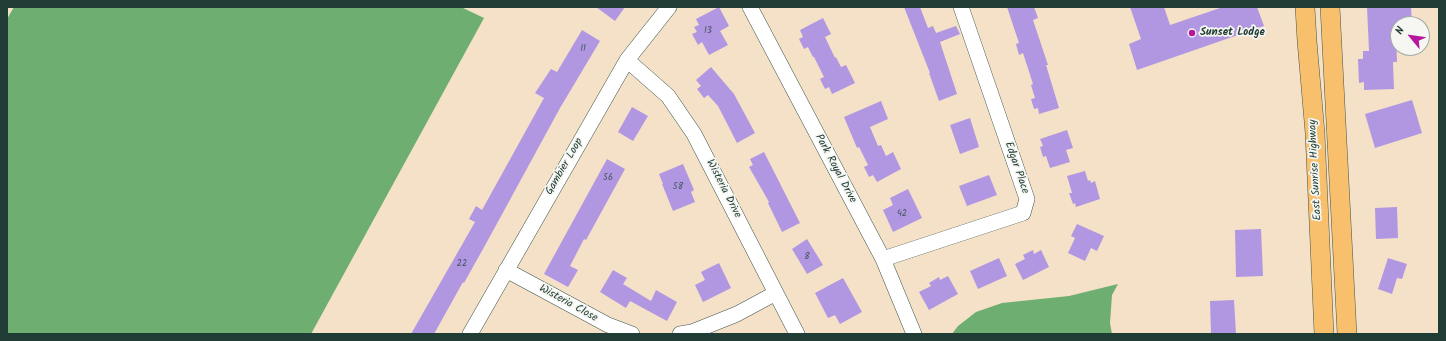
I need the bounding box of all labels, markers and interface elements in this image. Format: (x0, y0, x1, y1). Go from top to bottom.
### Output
north arrow (1390, 16, 1430, 56)
text: N (1391, 23, 1410, 38)
house number: 13 (704, 26, 712, 36)
place label: Sunset Lodge (1200, 26, 1265, 40)
marker: Sunset Lodge (1187, 28, 1197, 38)
house number: 11 (580, 44, 586, 54)
street label: East Sunrise Highway (1307, 119, 1325, 221)
street label: Park Royal Drive (811, 132, 859, 206)
street label: Gambier Loop (543, 136, 587, 198)
street label: Edgar Place (1001, 140, 1031, 196)
street label: Wisteria Drive (703, 158, 743, 220)
house number: 56 (603, 173, 613, 183)
house number: 58 (673, 182, 683, 192)
house number: 42 (897, 209, 907, 219)
house number: 8 (804, 252, 810, 262)
house number: 22 (457, 259, 467, 269)
street label: Wisteria Close (536, 283, 600, 325)

